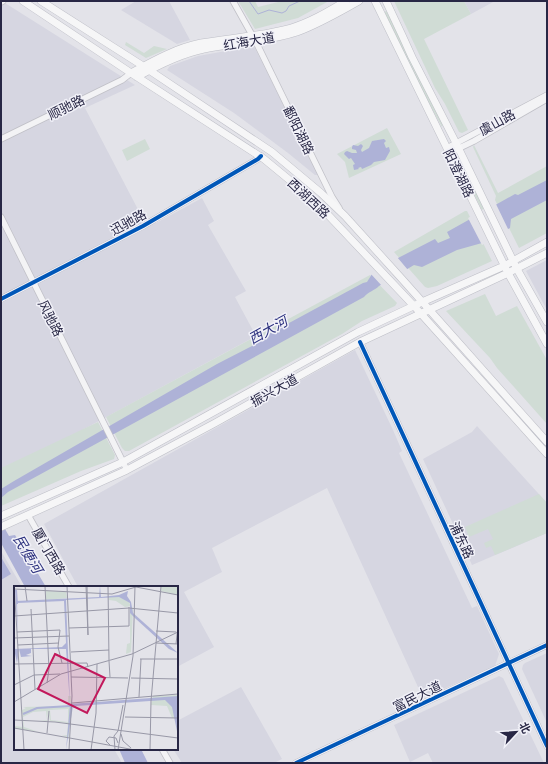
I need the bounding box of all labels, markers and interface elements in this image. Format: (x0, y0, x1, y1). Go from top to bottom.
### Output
street label: 红海大道 (222, 30, 276, 53)
street label: 顺驰路 (45, 92, 87, 123)
street label: 鄱阳湖路 (280, 104, 317, 157)
street label: 虞山路 (477, 106, 518, 138)
street label: 阳澄湖路 (440, 147, 477, 200)
street label: 西湖西路 (285, 175, 333, 222)
street label: 迅驰路 (107, 207, 149, 238)
street label: 风驰路 (35, 297, 66, 339)
water label: 西大河 (246, 311, 293, 347)
street label: 振兴大道 (248, 371, 301, 410)
street label: 浦东路 (447, 519, 477, 561)
street label: 厦门西路 (29, 525, 68, 578)
water label: 民便河 (10, 532, 47, 579)
inset map (14, 586, 178, 750)
street label: 富民大道 (391, 678, 444, 715)
north arrow (496, 712, 536, 752)
text: 北 (517, 720, 533, 735)

